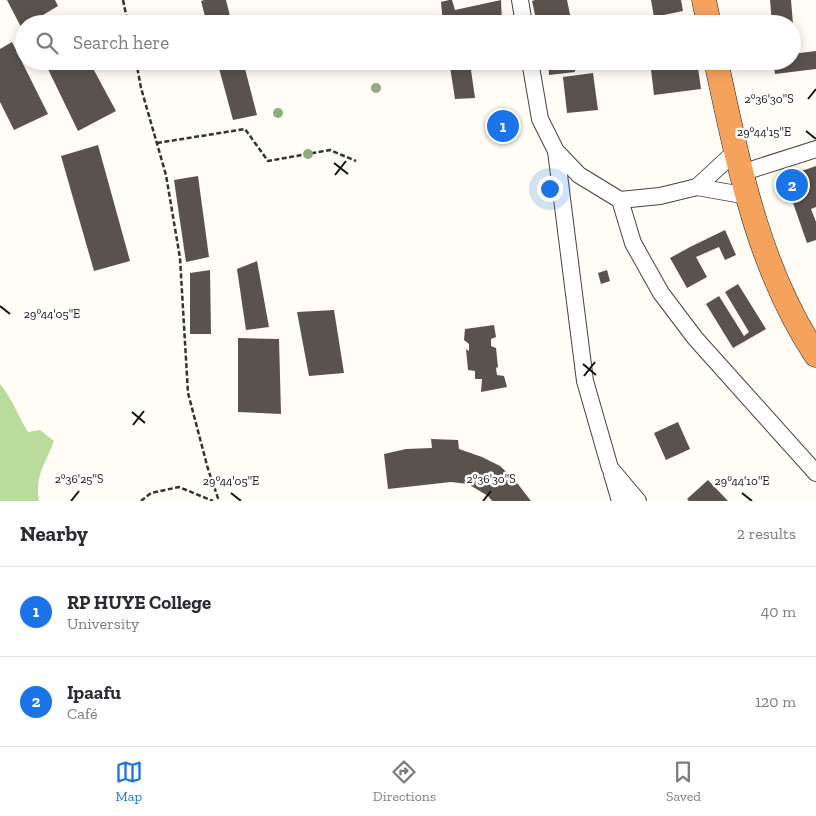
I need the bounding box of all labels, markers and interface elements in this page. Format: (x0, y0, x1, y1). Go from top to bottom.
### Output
search box (15, 15, 801, 70)
icon: search (33, 29, 61, 57)
text: Search here (73, 31, 169, 54)
text: 2°36'30"S (744, 92, 794, 106)
pin: 1 (487, 107, 519, 145)
text: 29°44'15"E (737, 125, 791, 139)
pin: 2 (776, 166, 808, 204)
your location (537, 176, 563, 202)
text: 29°44'05"E (24, 307, 80, 321)
text: 2°36'25"S (55, 472, 103, 486)
text: 2°36'30"S (466, 472, 516, 486)
text: 29°44'05"E (203, 474, 259, 488)
text: 29°44'10"E (715, 474, 769, 488)
text: Nearby (20, 521, 88, 546)
text: 2 results (737, 524, 796, 543)
text: RP HUYE College (67, 591, 211, 614)
text: 1 (33, 602, 39, 621)
text: 40 m (761, 602, 796, 621)
text: University (67, 614, 139, 633)
text: Ipaafu (67, 681, 121, 704)
text: 2 (32, 692, 40, 711)
text: 120 m (755, 692, 796, 711)
text: Café (67, 704, 98, 723)
tab: Map (115, 758, 143, 805)
tab: Directions (373, 758, 436, 805)
tab: Saved (666, 758, 701, 805)

